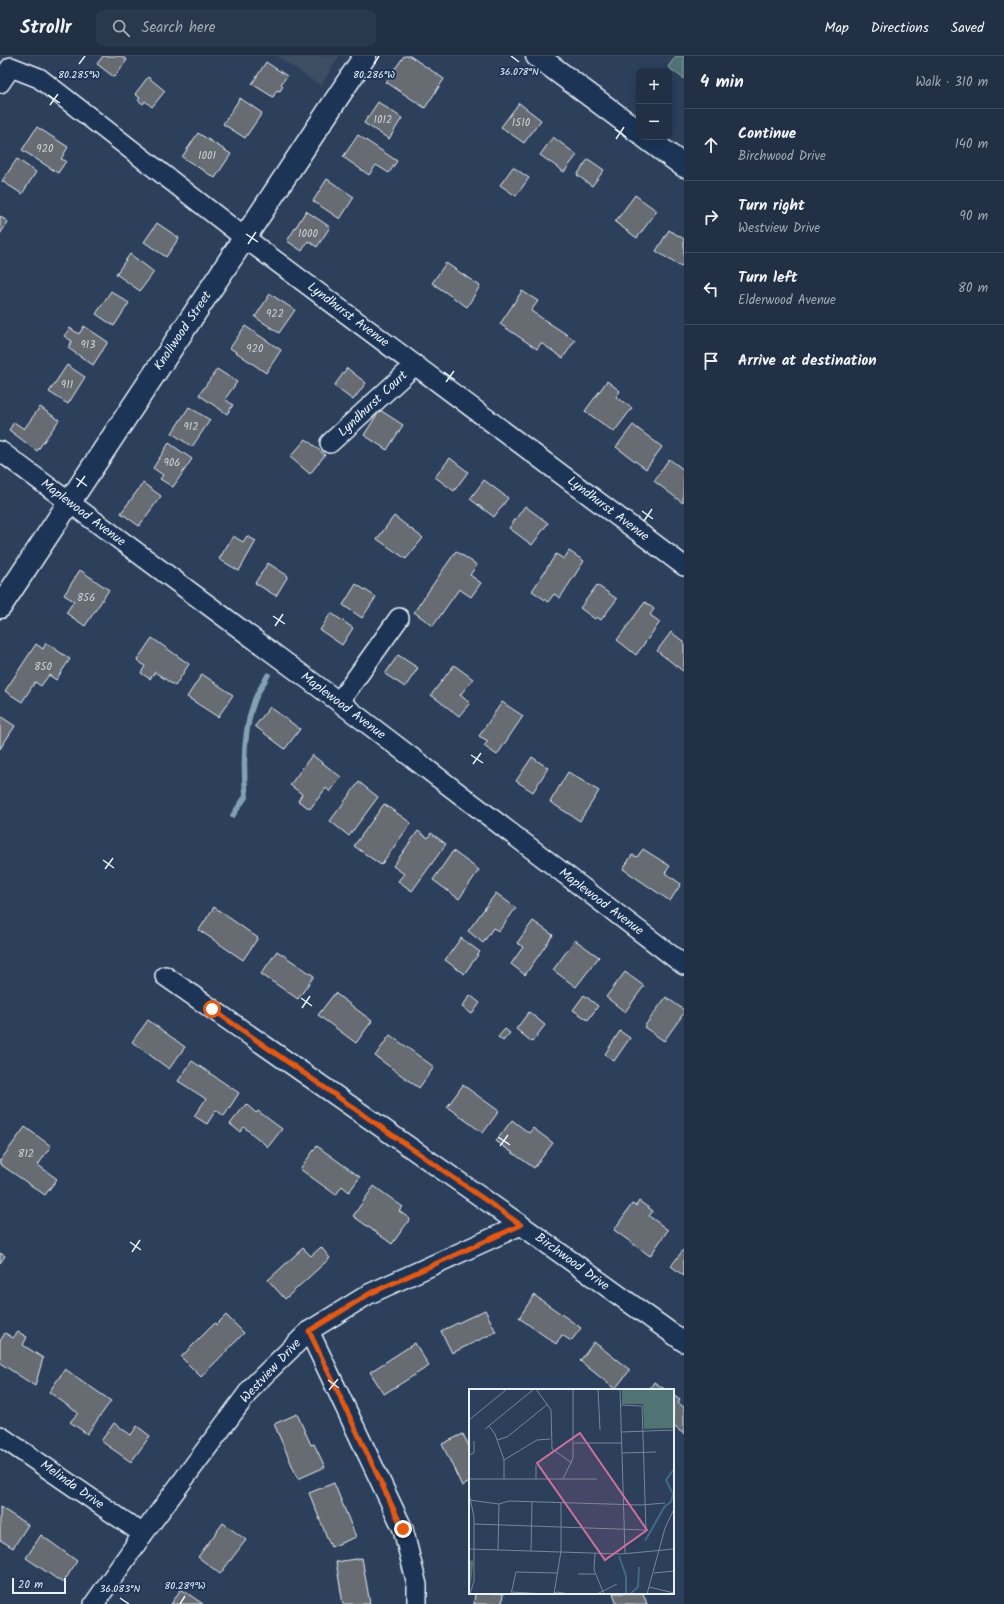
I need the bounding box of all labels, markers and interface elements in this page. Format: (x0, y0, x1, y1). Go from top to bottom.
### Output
search box (96, 10, 376, 46)
text: Strollr (20, 13, 72, 43)
text: Search here (142, 16, 216, 40)
icon: search (110, 17, 132, 39)
text: Map (824, 17, 849, 39)
text: Directions (871, 17, 929, 39)
text: Saved (951, 17, 984, 39)
text: 36.078°N (499, 64, 539, 80)
text: 80.285°W (58, 67, 100, 83)
text: 80.286°W (353, 67, 395, 83)
map controls (636, 68, 672, 140)
button: + (636, 68, 672, 104)
text: 4 min (700, 69, 744, 96)
text: Walk · 310 m (915, 72, 988, 93)
button: − (636, 104, 672, 140)
house number: 1012 (374, 111, 392, 129)
house number: 1510 (512, 114, 531, 132)
text: Continue (738, 122, 796, 146)
icon: ahead (700, 134, 722, 156)
text: 140 m (955, 134, 988, 155)
house number: 920 (36, 140, 54, 158)
text: Birchwood Drive (738, 146, 826, 167)
house number: 1001 (198, 147, 216, 165)
text: Turn right (738, 194, 805, 218)
icon: right (700, 206, 722, 228)
text: 90 m (960, 206, 988, 227)
text: Westview Drive (738, 218, 820, 239)
house number: 1000 (298, 225, 318, 243)
text: Turn left (738, 266, 798, 290)
street label: Lyndhurst Avenue (302, 277, 394, 353)
icon: left (700, 278, 722, 300)
text: 80 m (958, 278, 988, 299)
street label: Knollwood Street (149, 286, 218, 375)
text: Elderwood Avenue (738, 290, 836, 311)
house number: 922 (266, 305, 284, 323)
house number: 913 (80, 336, 96, 354)
house number: 920 (246, 340, 264, 358)
text: Arrive at destination (738, 349, 877, 373)
icon: arrive (700, 350, 722, 372)
street label: Lyndhurst Court (333, 365, 413, 442)
house number: 911 (61, 376, 73, 394)
house number: 912 (183, 418, 199, 436)
house number: 906 (164, 454, 180, 472)
street label: Lyndhurst Avenue (562, 471, 654, 547)
street label: Maplewood Avenue (36, 474, 130, 552)
house number: 856 (77, 589, 95, 607)
house number: 850 (34, 658, 53, 676)
street label: Maplewood Avenue (296, 667, 390, 745)
street label: Maplewood Avenue (554, 863, 648, 941)
route start (203, 1000, 221, 1018)
house number: 812 (18, 1145, 34, 1163)
street label: Birchwood Drive (530, 1228, 614, 1296)
street label: Westview Drive (235, 1334, 307, 1408)
inset map (469, 1389, 674, 1594)
street label: Melinda Drive (36, 1455, 109, 1515)
route end (394, 1520, 412, 1538)
scale bar (12, 1576, 66, 1595)
text: 20 m (18, 1576, 43, 1594)
text: 80.289°W (164, 1578, 206, 1594)
text: 36.083°N (100, 1581, 140, 1597)

